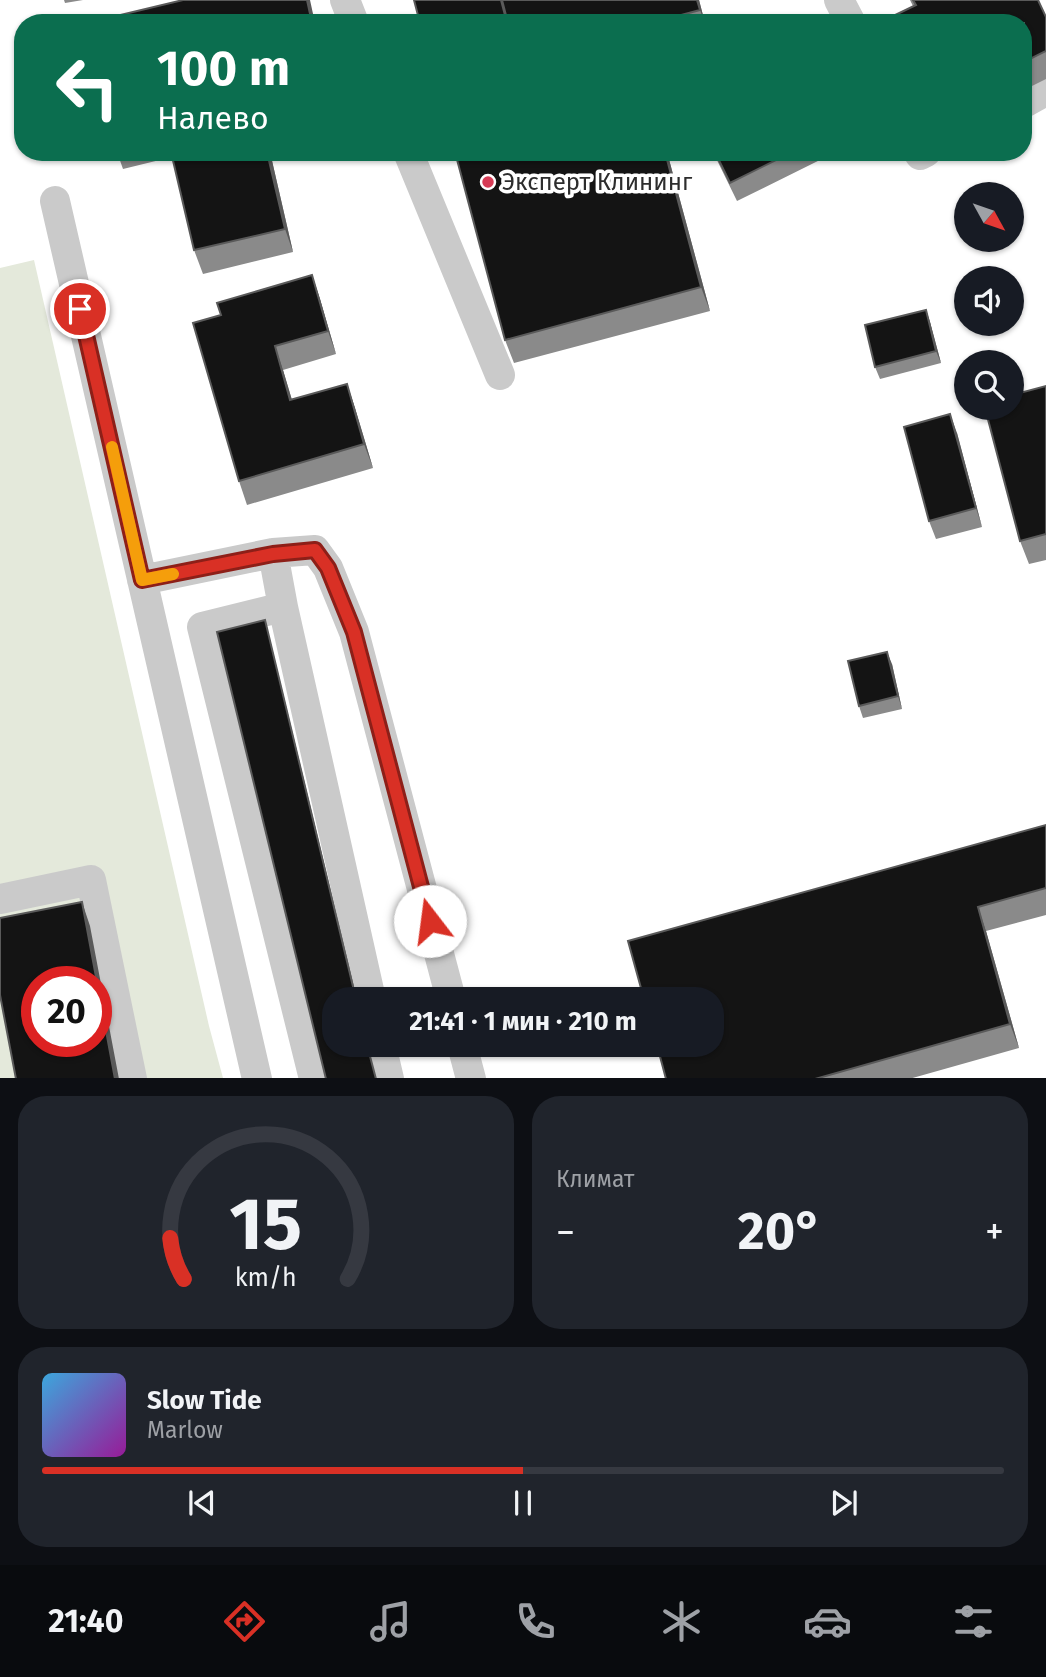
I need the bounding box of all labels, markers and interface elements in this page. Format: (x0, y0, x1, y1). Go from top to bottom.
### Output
text: 100 m (157, 39, 290, 98)
icon: left (42, 42, 133, 133)
text: Налево (157, 99, 269, 137)
place label: Эксперт Клининг (502, 168, 693, 196)
marker: Эксперт Клининг (480, 174, 496, 190)
north arrow (954, 182, 1024, 252)
map controls (954, 182, 1024, 420)
button: sound (954, 266, 1024, 336)
pin (50, 279, 110, 339)
icon: arrive (61, 290, 99, 328)
button: search (954, 350, 1024, 420)
position arrow (393, 884, 467, 958)
speed limit sign: 20 (21, 966, 112, 1057)
text: 21:41 · 1 мин · 210 m (409, 1006, 637, 1037)
text: Климат (556, 1165, 634, 1193)
text: 15 (230, 1181, 302, 1268)
text: 20° (738, 1200, 822, 1263)
text: − (556, 1209, 575, 1255)
text: + (985, 1209, 1004, 1255)
text: km/h (235, 1262, 297, 1292)
text: Slow Tide (147, 1385, 262, 1416)
text: Marlow (147, 1416, 223, 1444)
icon: previous (183, 1484, 221, 1522)
icon: pause (504, 1484, 542, 1522)
icon: next (825, 1484, 863, 1522)
icon: directions (220, 1597, 269, 1646)
icon: music (366, 1597, 415, 1646)
icon: phone (511, 1597, 560, 1646)
icon: climate (657, 1597, 706, 1646)
icon: car (803, 1597, 852, 1646)
icon: filters (949, 1597, 998, 1646)
text: 21:40 (48, 1602, 123, 1640)

